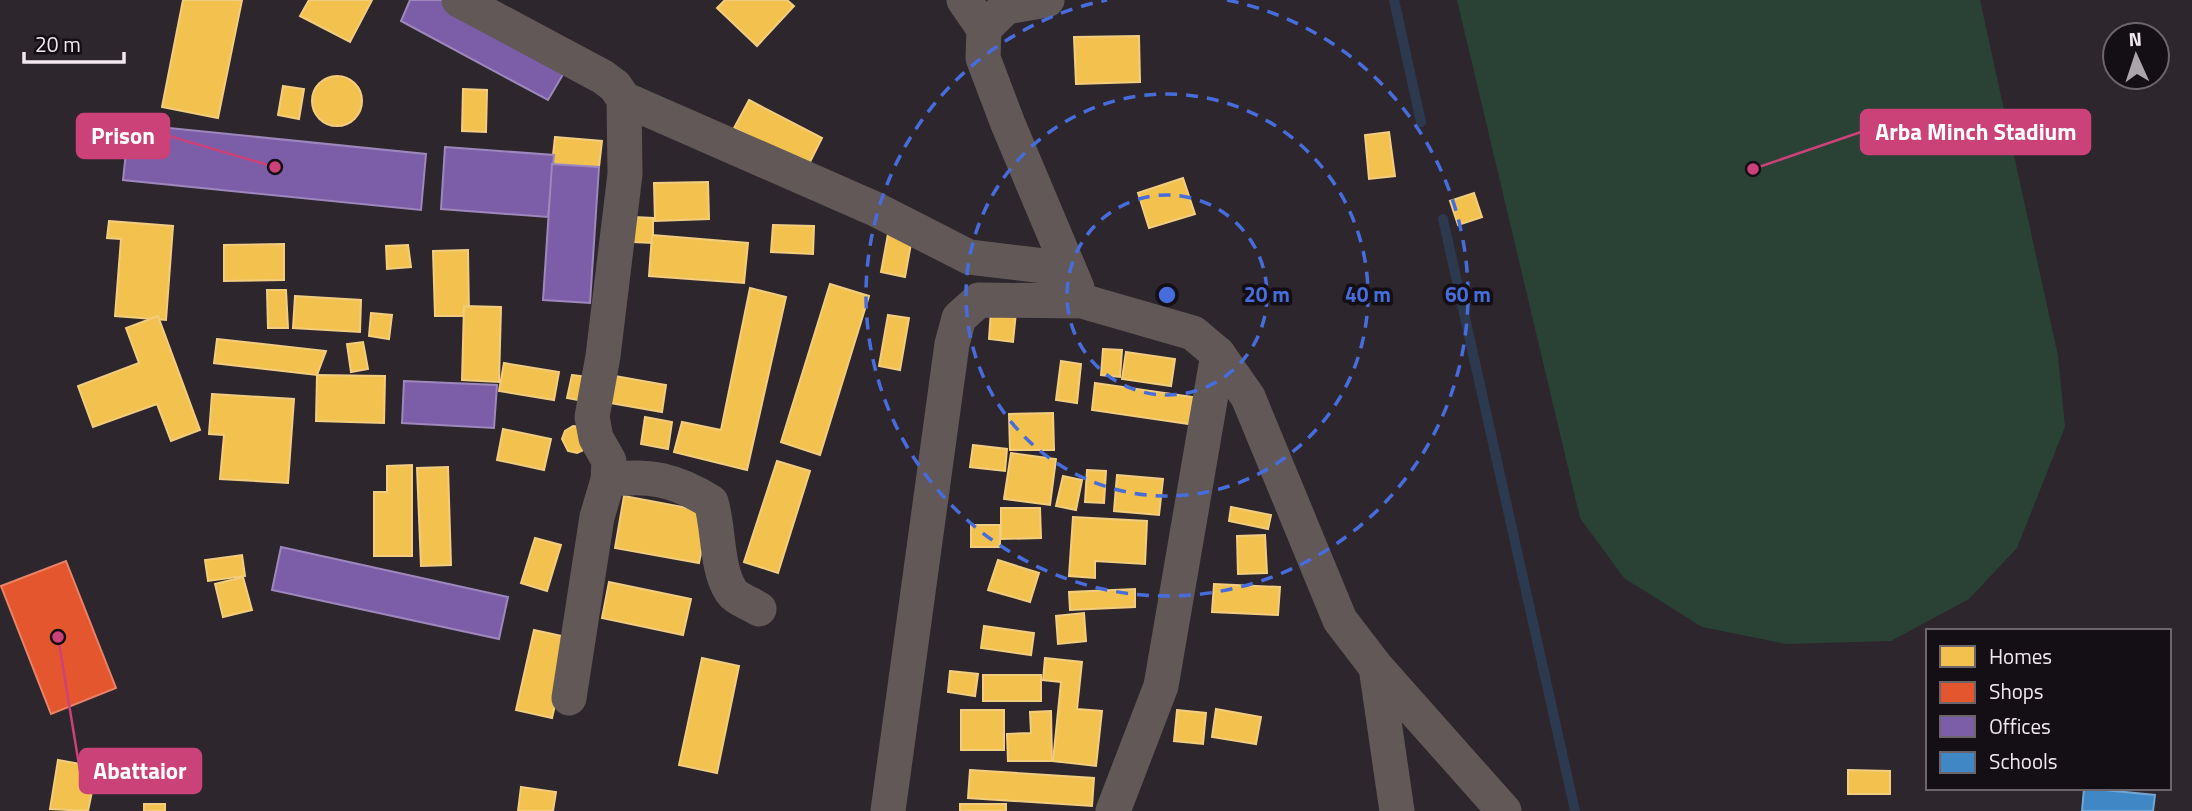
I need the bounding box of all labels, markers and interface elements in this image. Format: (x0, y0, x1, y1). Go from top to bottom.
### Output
scale bar (24, 21, 124, 65)
north arrow (2101, 21, 2171, 91)
text: N (2128, 24, 2142, 53)
text: 20 m (35, 28, 81, 60)
callout: Arba Minch Stadium (1861, 110, 2090, 154)
callout: Prison (77, 114, 169, 158)
text: Arba Minch Stadium (1875, 114, 2077, 149)
text: Prison (91, 118, 155, 153)
text: 20 m (1244, 278, 1290, 310)
text: 40 m (1345, 278, 1391, 310)
text: 60 m (1445, 278, 1491, 310)
centre of rings (1155, 283, 1179, 307)
legend (1926, 629, 2171, 790)
text: Homes (1989, 640, 2052, 672)
text: Shops (1989, 675, 2044, 707)
text: Offices (1989, 710, 2051, 742)
text: Schools (1989, 745, 2058, 777)
callout: Abattaior (80, 749, 201, 793)
text: Abattaior (93, 753, 187, 788)

